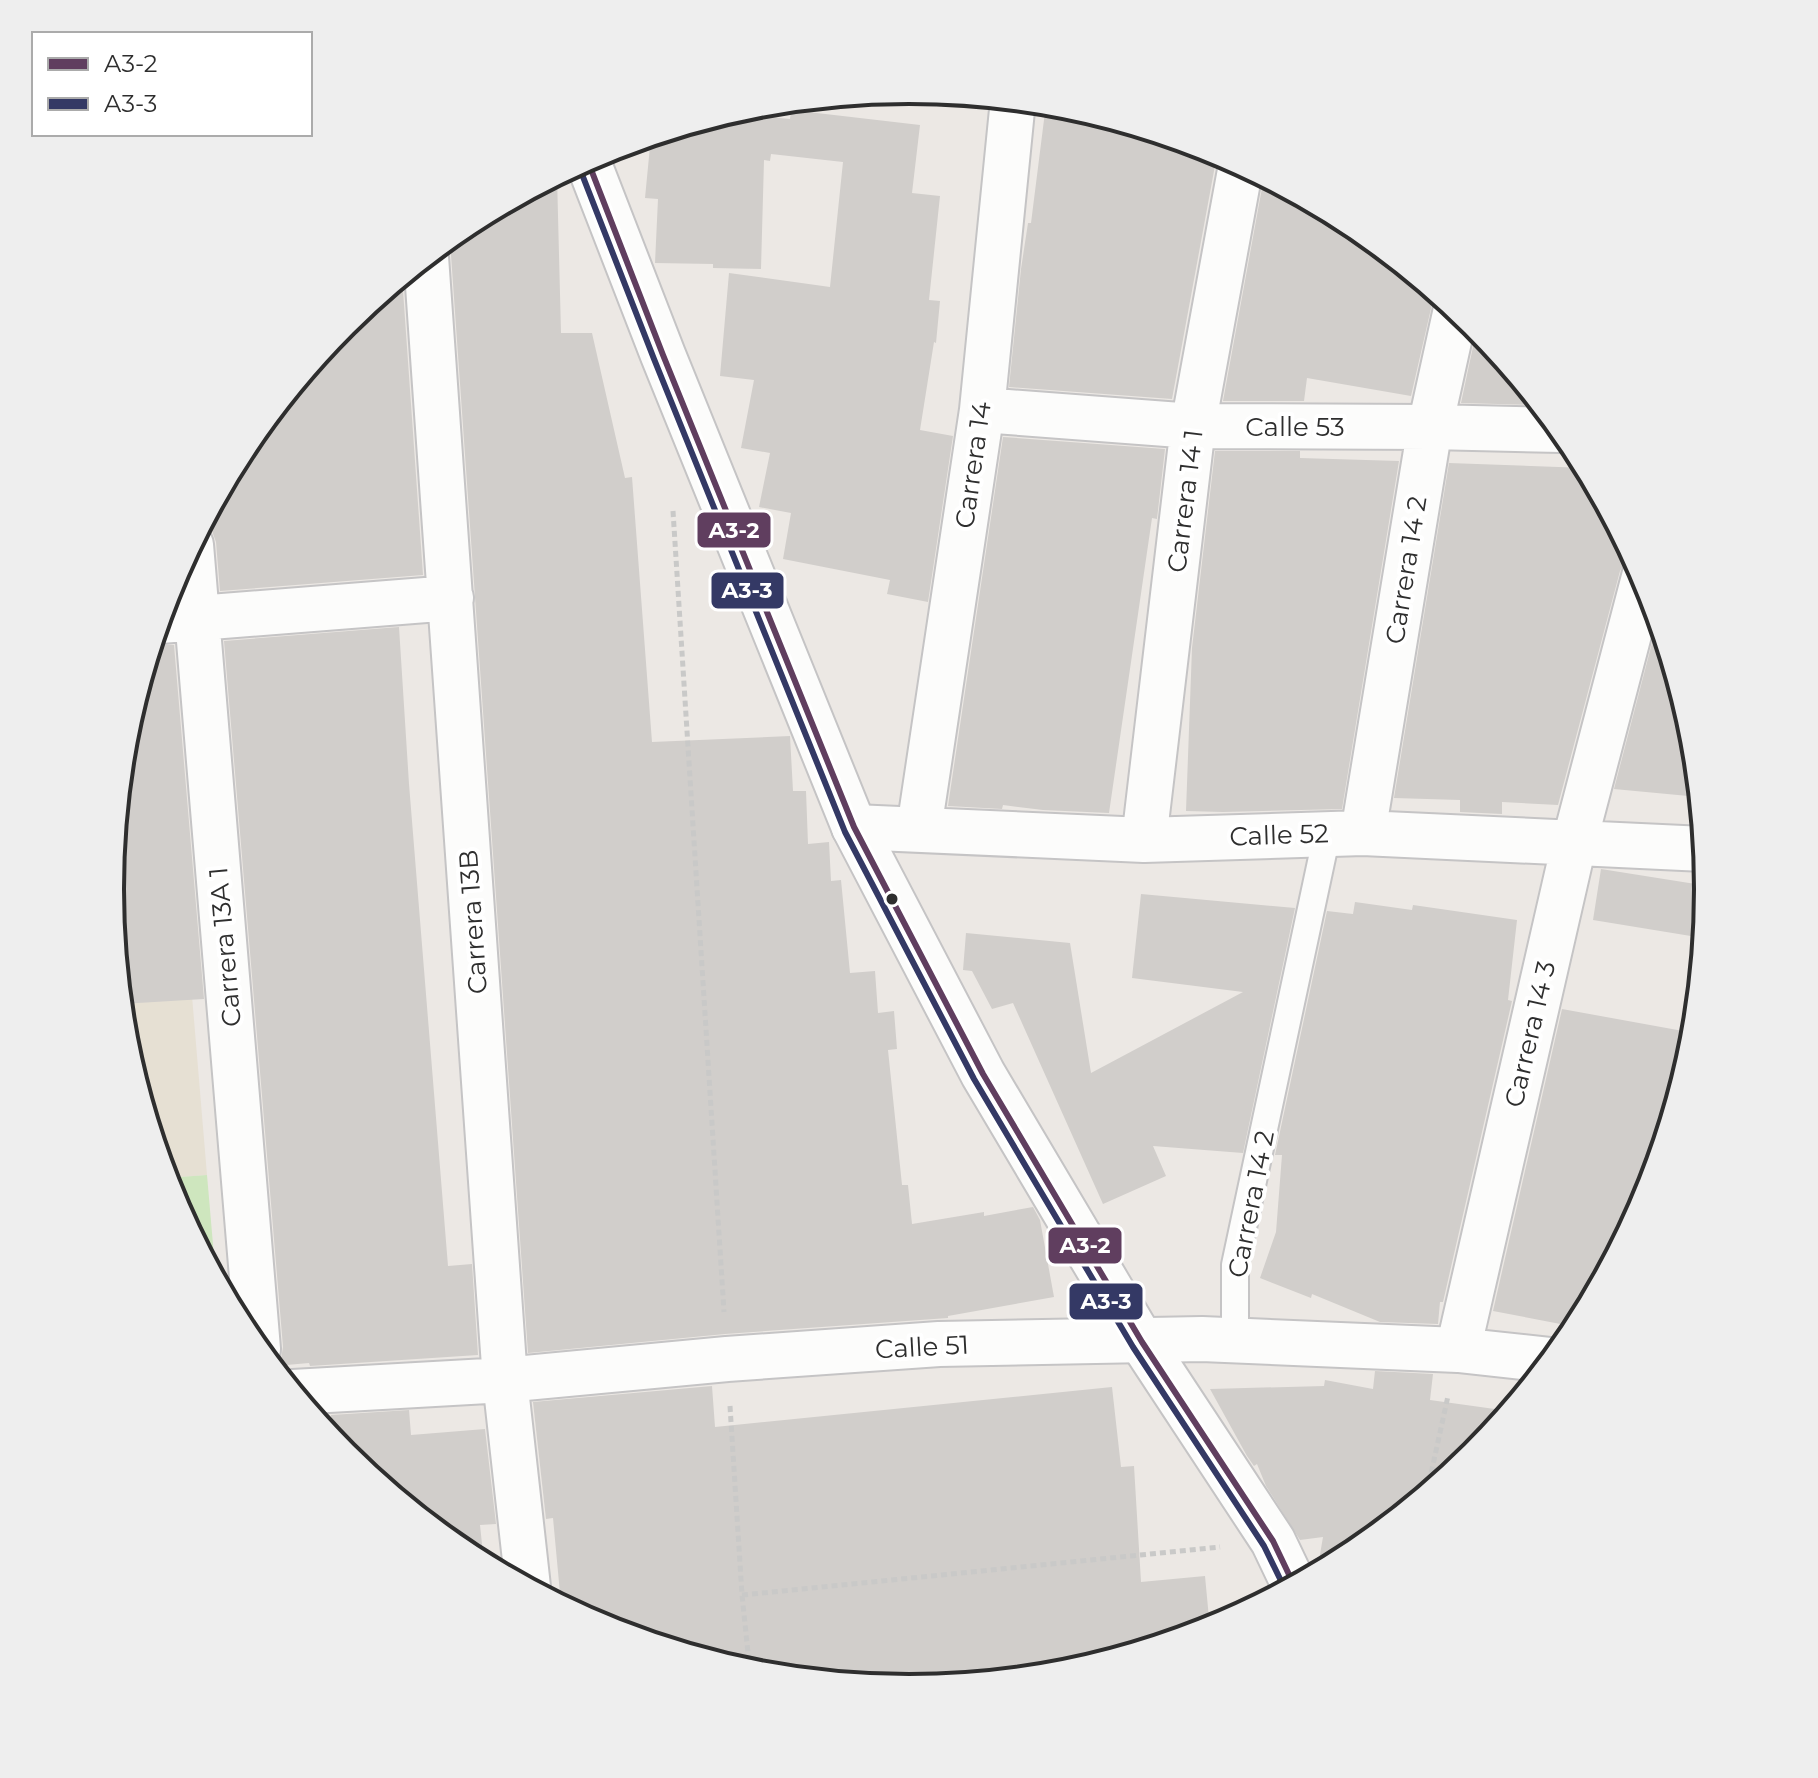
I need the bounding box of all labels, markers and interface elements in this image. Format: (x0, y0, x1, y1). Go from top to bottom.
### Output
legend (32, 32, 312, 136)
text: A3-2 (104, 49, 158, 78)
text: A3-3 (104, 89, 157, 118)
street label: Carrera 14 (948, 400, 998, 530)
street label: Calle 53 (1245, 411, 1345, 443)
street label: Carrera 14 1 (1160, 428, 1210, 574)
street label: Carrera 14 2 (1379, 494, 1433, 646)
line badge: A3-2 (696, 511, 772, 549)
text: A3-2 (707, 517, 760, 544)
line badge: A3-3 (710, 571, 785, 610)
text: A3-3 (720, 577, 773, 604)
street label: Calle 52 (1229, 817, 1329, 853)
street label: Carrera 13B (452, 849, 494, 995)
street label: Carrera 13A 1 (202, 866, 248, 1028)
unlabelled marker (884, 891, 900, 907)
street label: Carrera 14 3 (1498, 958, 1562, 1110)
street label: Carrera 14 2 (1221, 1128, 1281, 1280)
line badge: A3-2 (1047, 1226, 1123, 1265)
text: A3-2 (1058, 1232, 1111, 1259)
line badge: A3-3 (1068, 1282, 1144, 1321)
text: A3-3 (1079, 1288, 1132, 1315)
street label: Calle 51 (874, 1329, 970, 1365)

